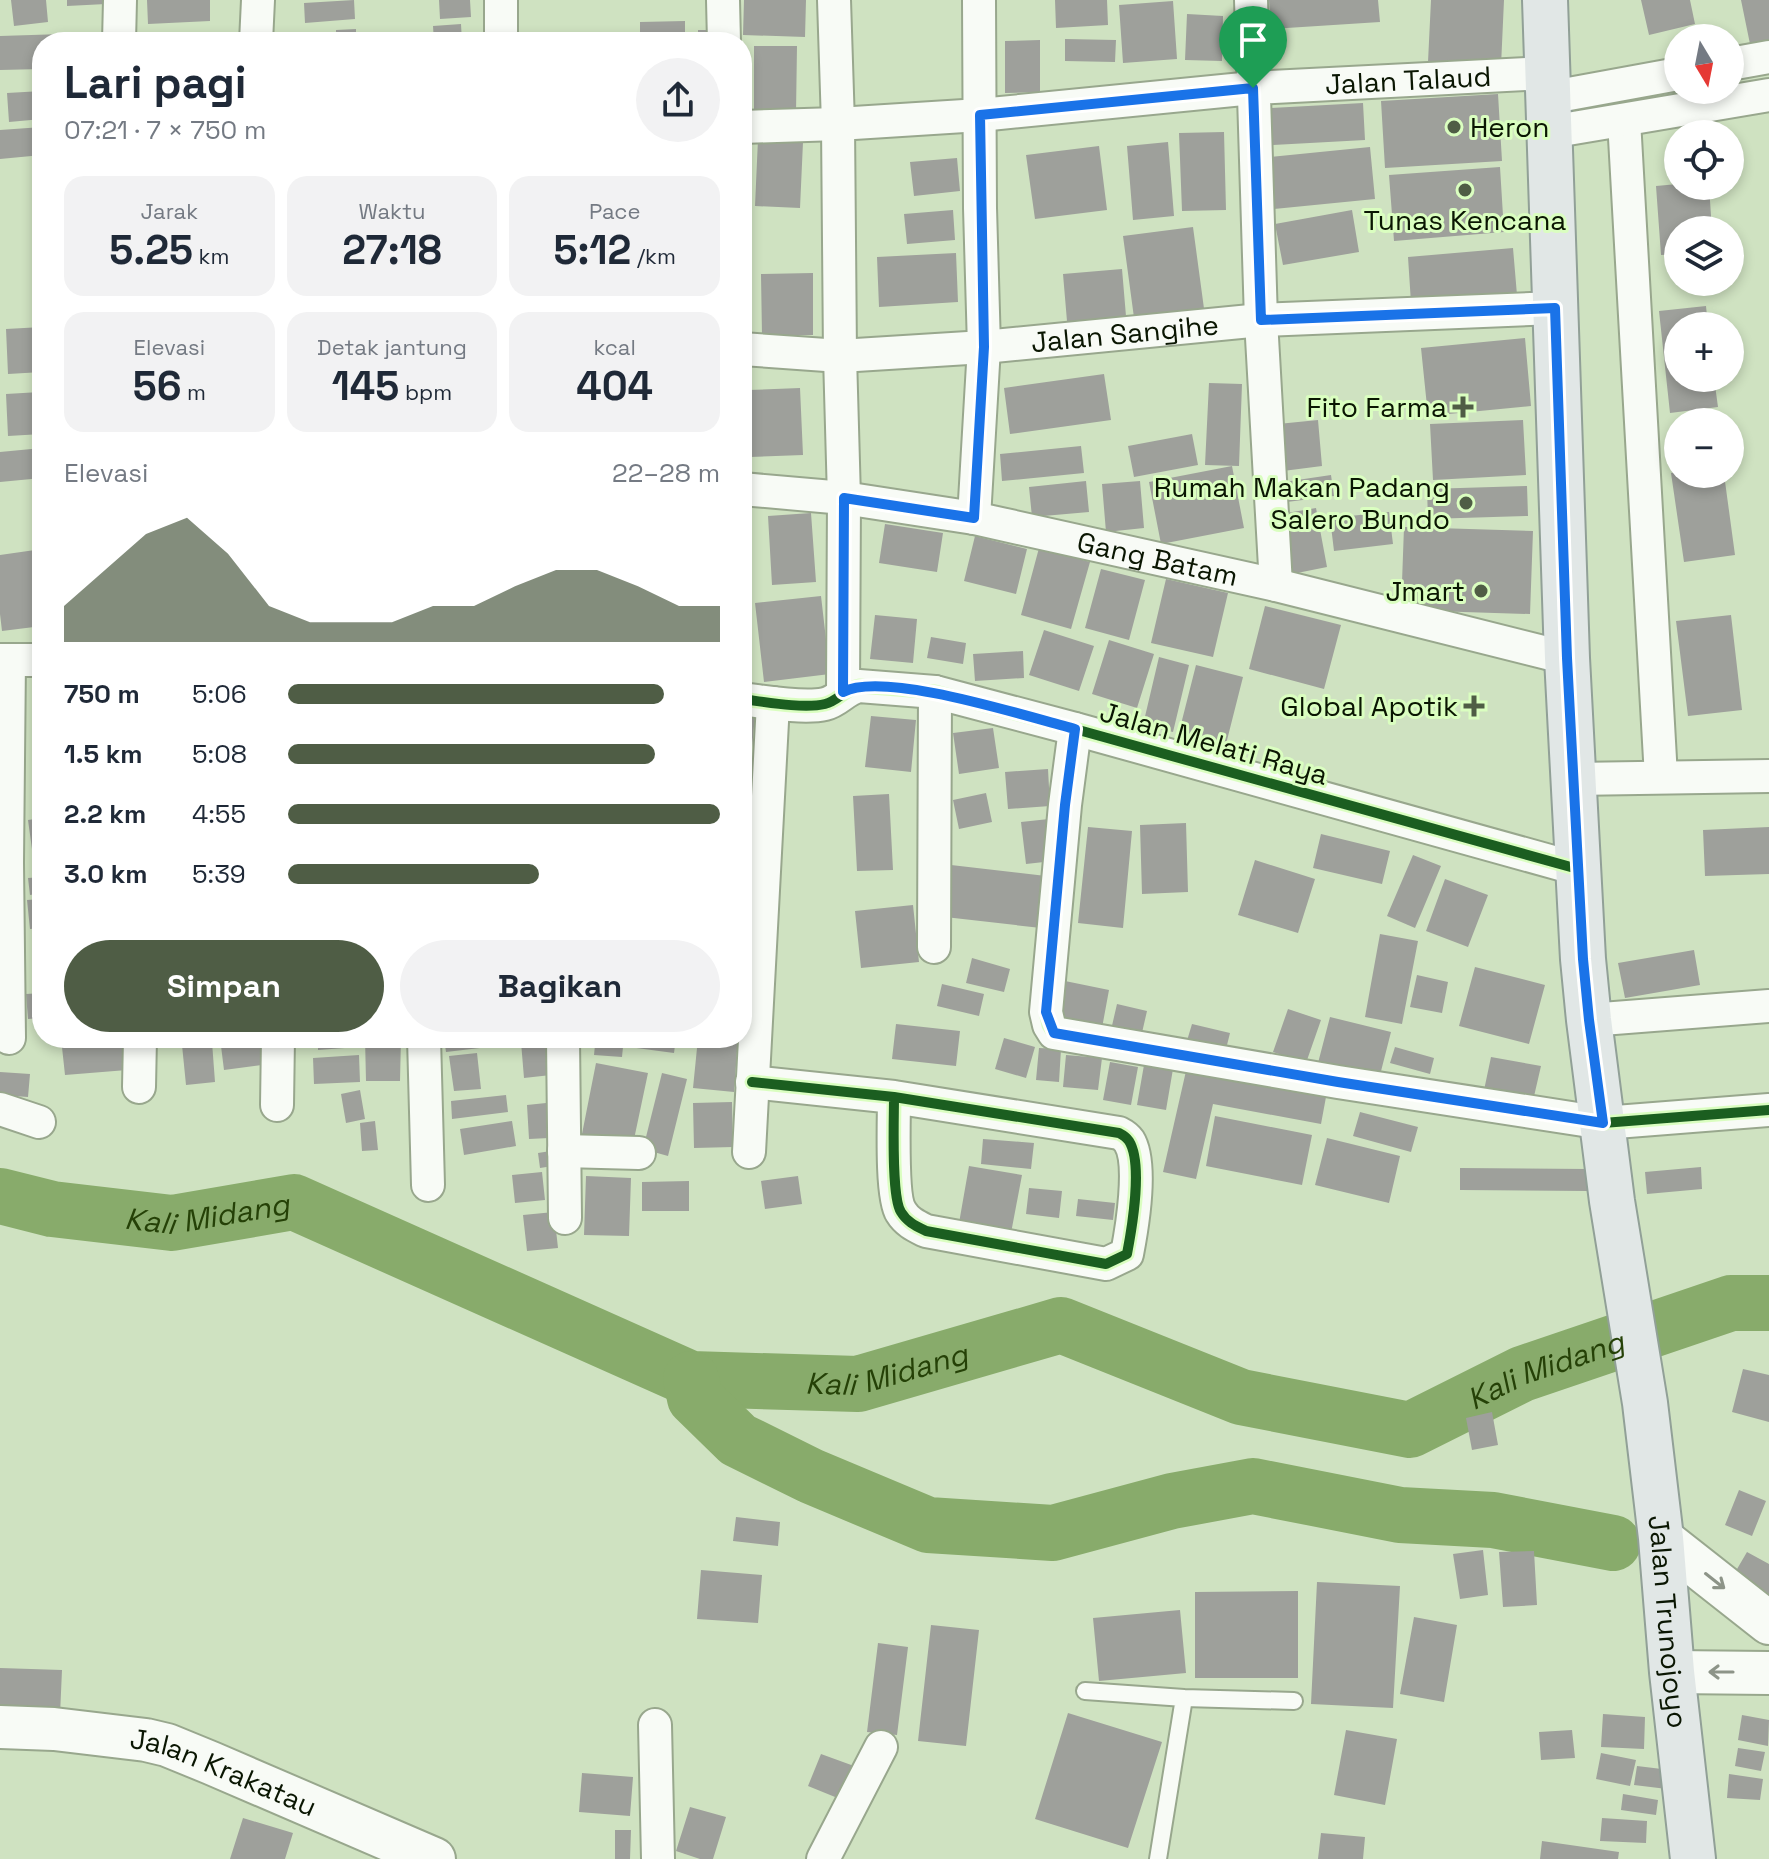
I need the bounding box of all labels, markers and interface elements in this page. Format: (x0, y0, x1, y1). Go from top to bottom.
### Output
pin (1219, 6, 1287, 88)
icon: arrive (1231, 18, 1275, 62)
north arrow (1664, 24, 1744, 104)
map controls (1664, 24, 1744, 488)
text: Lari pagi (64, 55, 246, 111)
button: share (636, 58, 720, 142)
street label: Jalan Talaud (1324, 58, 1492, 102)
place label: Heron (1470, 109, 1549, 145)
text: 07:21 · 7 × 750 m (64, 113, 266, 147)
marker: Heron (1445, 118, 1463, 136)
button: locate (1664, 120, 1744, 200)
marker: Tunas Kencana (1456, 181, 1474, 199)
text: Jarak (141, 197, 198, 225)
text: Waktu (358, 197, 426, 225)
text: Pace (589, 197, 640, 225)
place label: Tunas Kencana (1364, 202, 1566, 238)
button: layers (1664, 216, 1744, 296)
text: 5.25 (109, 225, 193, 276)
text: 27:18 (342, 225, 442, 276)
text: 5:12 (554, 225, 631, 276)
text: km (193, 242, 229, 270)
text: /km (631, 242, 676, 270)
street label: Jalan Sangihe (1029, 306, 1220, 360)
button: + (1664, 312, 1744, 392)
text: Elevasi (134, 333, 205, 361)
text: Detak jantung (317, 333, 467, 361)
text: kcal (593, 333, 636, 361)
text: 56 (133, 361, 181, 412)
text: 145 (332, 361, 399, 412)
text: 404 (576, 361, 653, 412)
text: m (181, 378, 206, 406)
text: bpm (399, 378, 452, 406)
place label: Fito Farma (1306, 389, 1447, 425)
marker: Fito Farma (1454, 398, 1472, 416)
button: − (1664, 408, 1744, 488)
text: Elevasi (64, 456, 148, 490)
text: 22–28 m (612, 456, 720, 490)
place label: Rumah Makan Padang Salero Bundo (1154, 469, 1450, 537)
marker: Rumah Makan Padang Salero Bundo (1457, 494, 1475, 512)
street label: Gang Batam (1074, 523, 1241, 594)
place label: Jmart (1385, 573, 1465, 609)
marker: Jmart (1472, 582, 1490, 600)
text: 750 m (64, 677, 140, 711)
text: 5:06 (192, 677, 247, 711)
place label: Global Apotik (1280, 688, 1458, 724)
street label: Jalan Melati Raya (1096, 693, 1332, 793)
marker: Global Apotik (1465, 697, 1483, 715)
text: 1.5 km (64, 737, 143, 771)
text: 5:08 (192, 737, 247, 771)
text: 2.2 km (64, 797, 146, 831)
text: 4:55 (192, 797, 246, 831)
text: 3.0 km (64, 857, 148, 891)
text: 5:39 (192, 857, 246, 891)
button: Simpan (64, 940, 384, 1032)
button: Bagikan (400, 940, 720, 1032)
water label: Kali Midang (123, 1183, 294, 1243)
water label: Kali Midang (1460, 1321, 1630, 1418)
water label: Kali Midang (805, 1333, 973, 1404)
street label: Jalan Trunojoyo (1640, 1513, 1696, 1730)
one-way arrow (1704, 1572, 1725, 1589)
one-way arrow (1708, 1664, 1735, 1680)
street label: Jalan Krakatau (128, 1720, 322, 1824)

